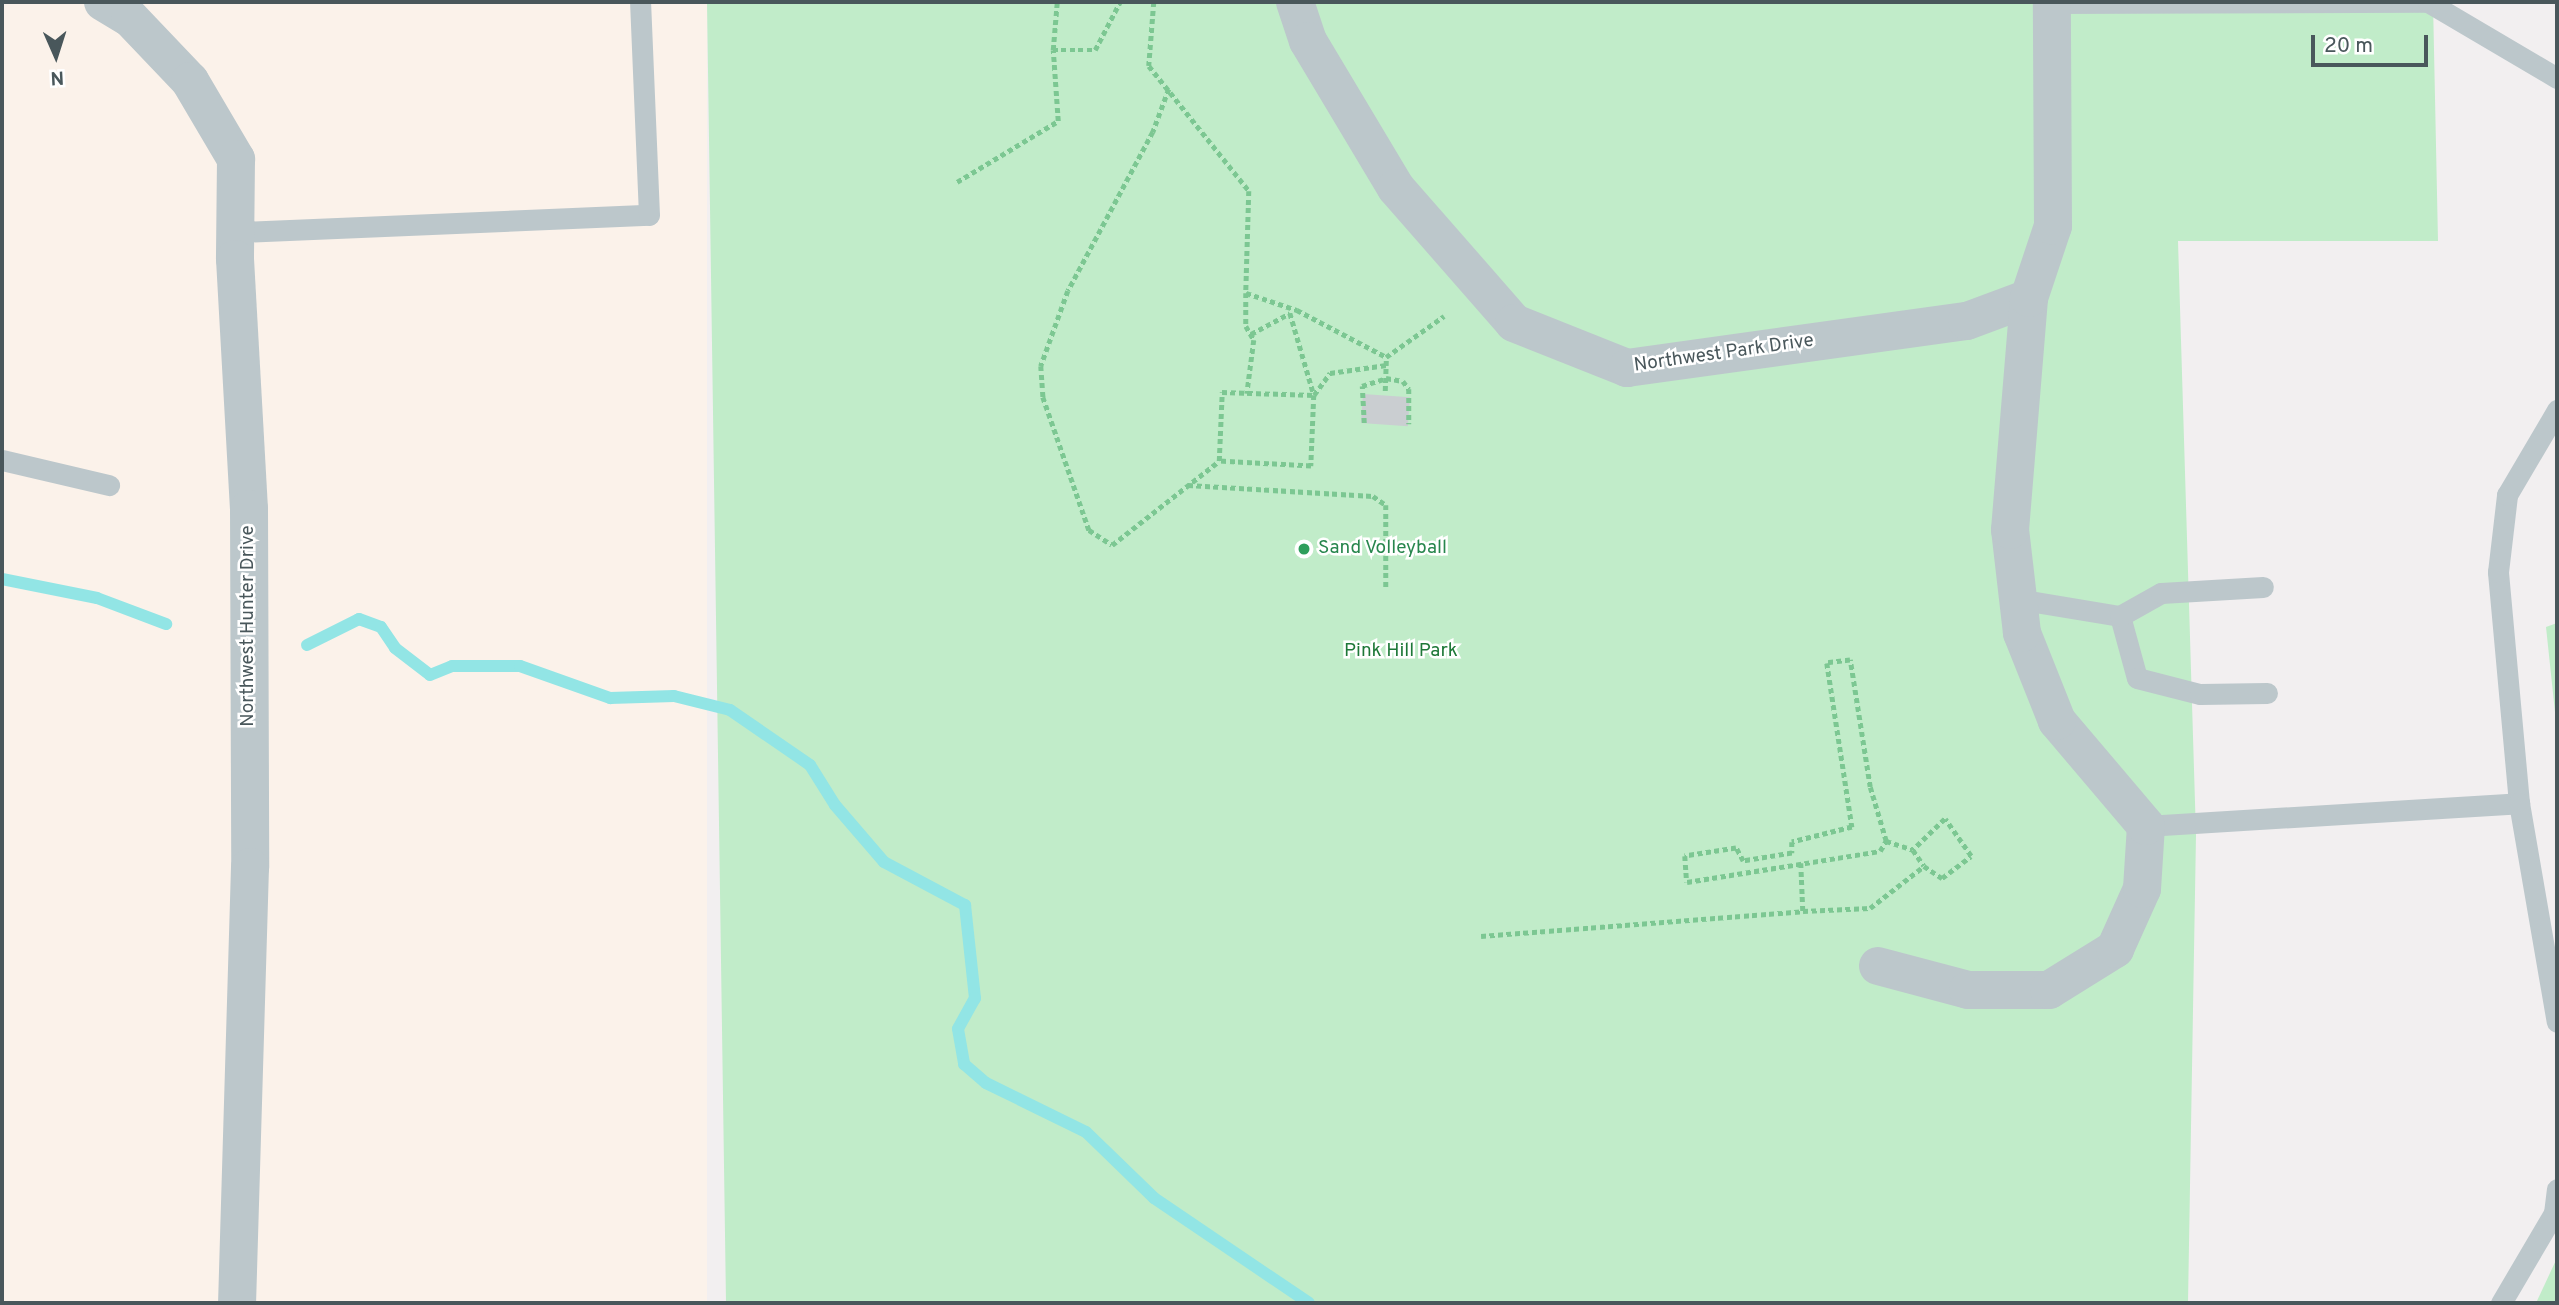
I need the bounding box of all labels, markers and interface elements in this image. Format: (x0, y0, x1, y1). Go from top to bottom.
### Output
north arrow (21, 21, 91, 91)
scale bar (2314, 21, 2431, 65)
text: 20 m (2324, 33, 2373, 60)
text: N (50, 65, 65, 89)
street label: Northwest Park Drive (1633, 330, 1815, 378)
street label: Northwest Hunter Drive (238, 525, 260, 727)
place label: Sand Volleyball (1318, 538, 1448, 560)
marker: Sand Volleyball (1296, 541, 1312, 557)
park label: Pink Hill Park (1344, 641, 1458, 663)

